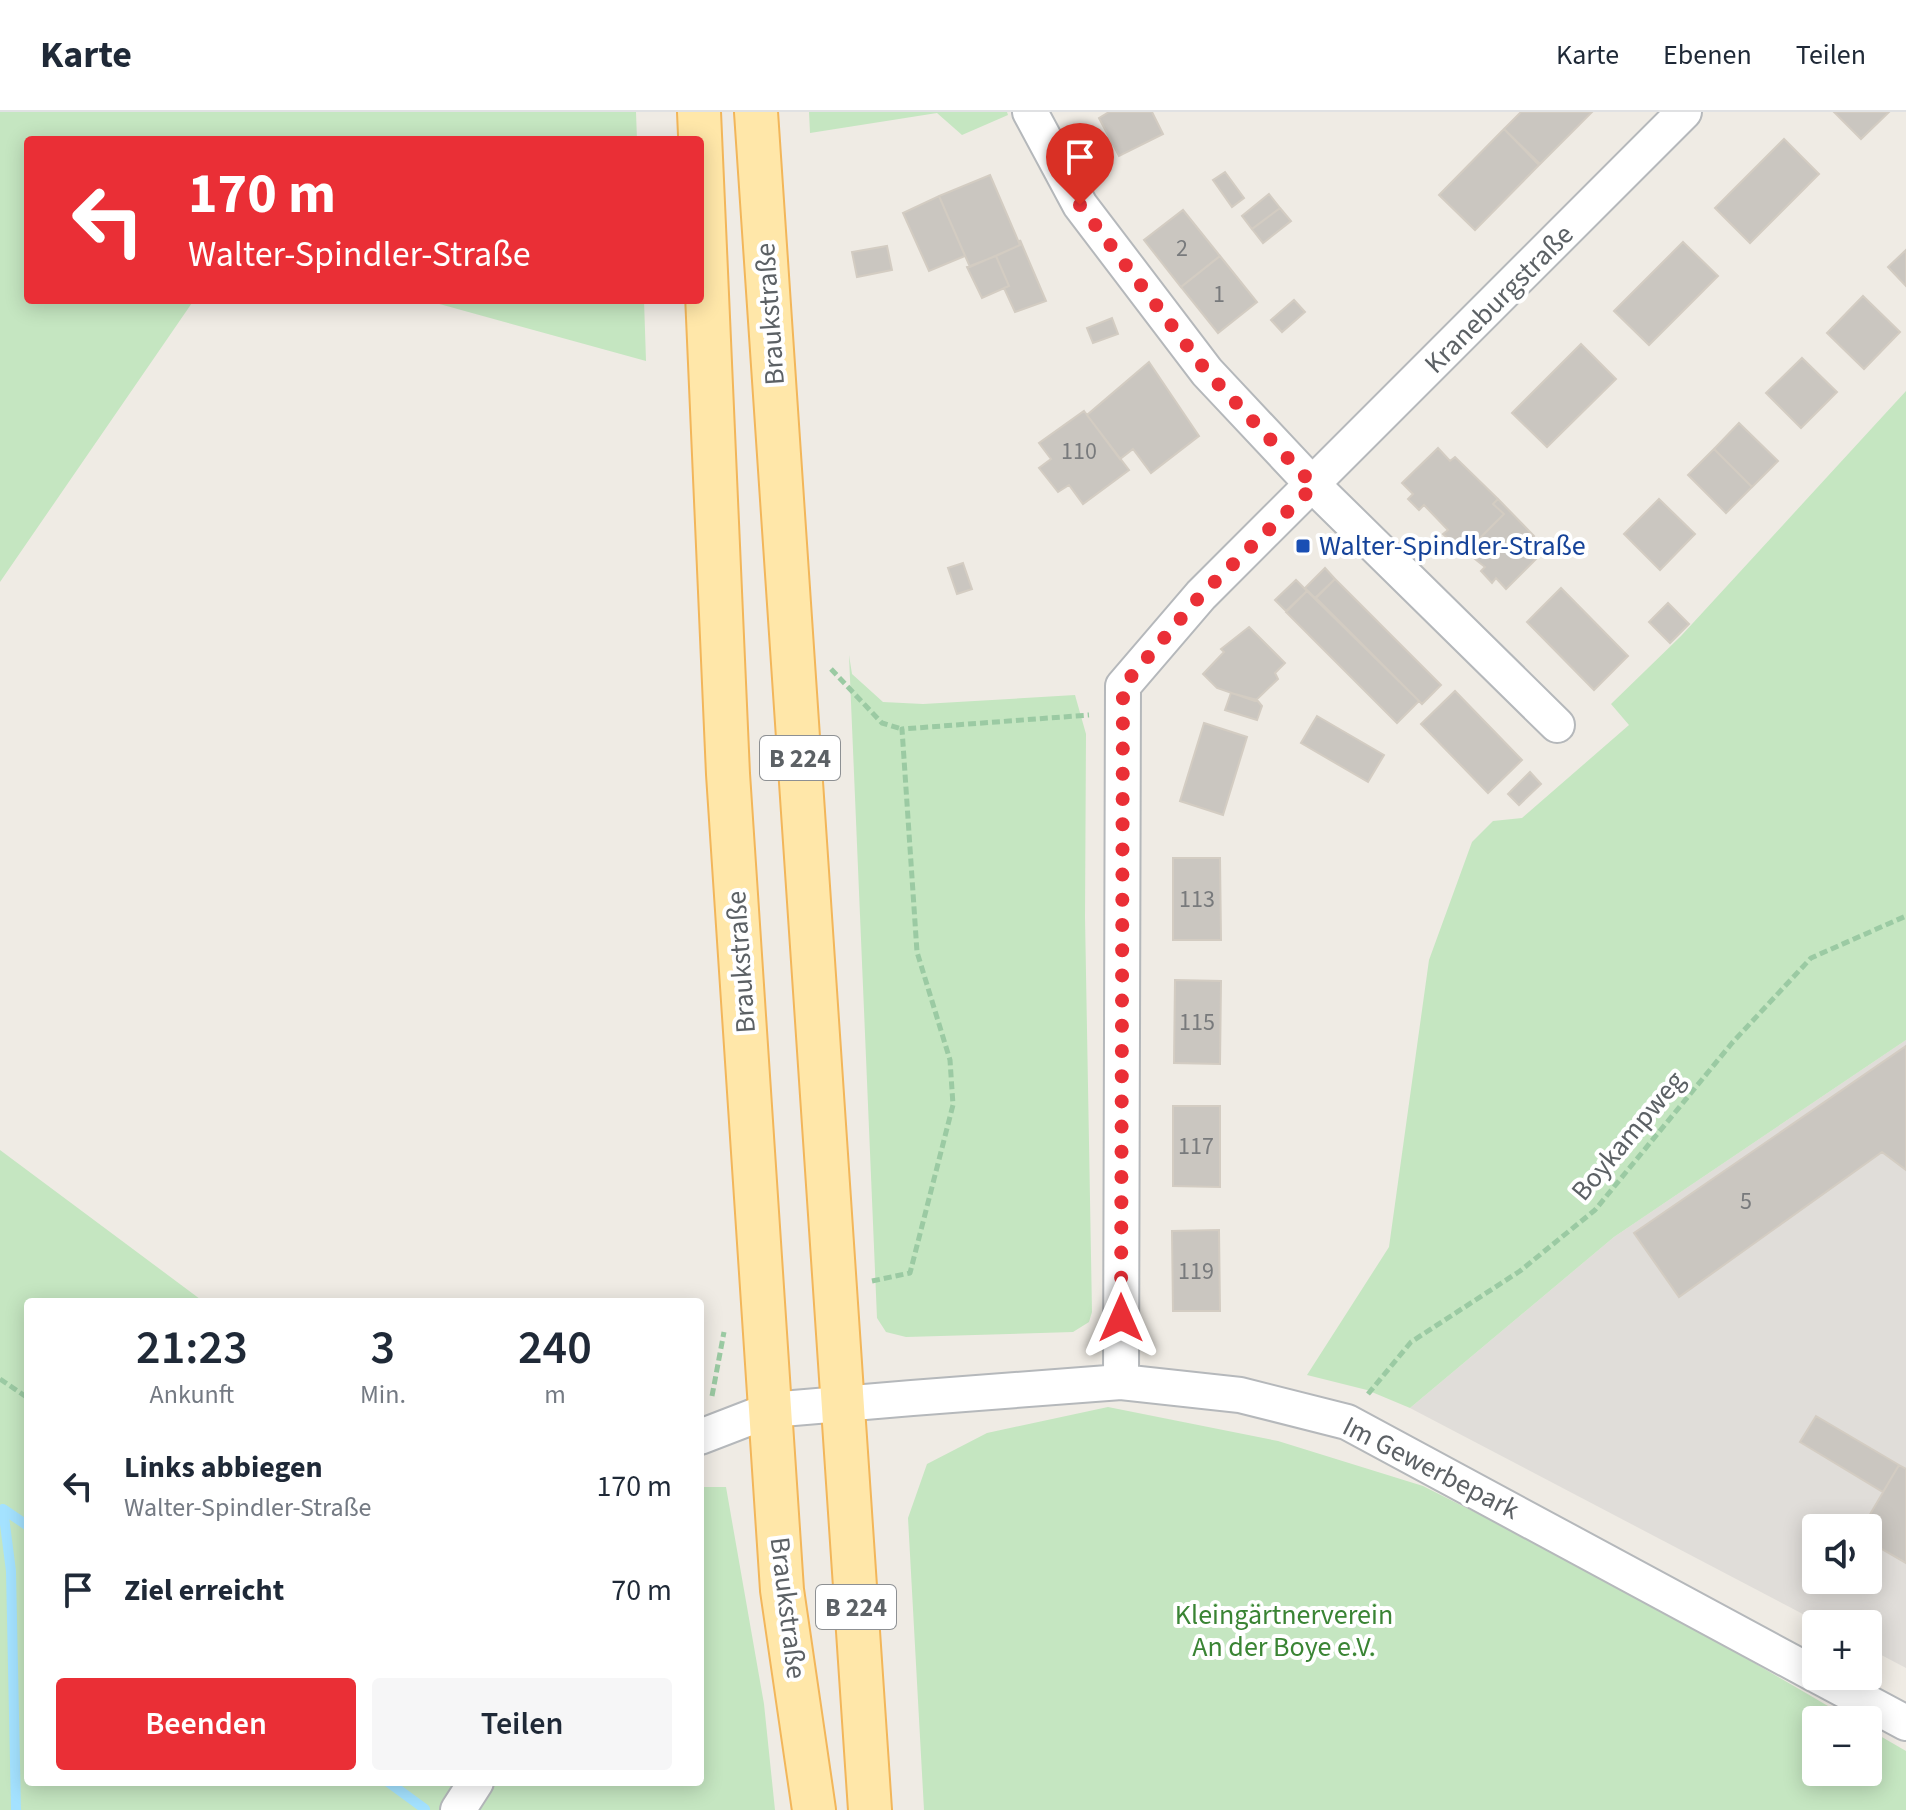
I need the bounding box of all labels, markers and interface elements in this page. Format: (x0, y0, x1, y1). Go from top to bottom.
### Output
text: Karte (40, 28, 132, 82)
text: Karte (1556, 35, 1619, 75)
text: Ebenen (1663, 35, 1752, 75)
text: Teilen (1796, 35, 1866, 75)
pin (1046, 123, 1114, 205)
icon: arrive (1058, 135, 1102, 179)
text: 170 m (188, 155, 336, 234)
icon: left (56, 168, 160, 272)
street label: Kraneburgstraße (1415, 215, 1583, 383)
text: Walter-Spindler-Straße (188, 229, 531, 280)
house number: 2 (1176, 231, 1188, 266)
street label: Braukstraße (745, 242, 795, 386)
house number: 1 (1213, 277, 1225, 312)
house number: 110 (1061, 434, 1097, 469)
place label: Walter-Spindler-Straße (1319, 526, 1586, 566)
marker: Walter-Spindler-Straße (1294, 537, 1312, 555)
road number: B 224 (760, 736, 840, 780)
house number: 113 (1179, 882, 1215, 917)
street label: Braukstraße (716, 890, 766, 1034)
house number: 115 (1179, 1005, 1215, 1040)
street label: Boykampweg (1562, 1062, 1694, 1210)
house number: 117 (1178, 1129, 1214, 1164)
house number: 5 (1740, 1184, 1752, 1219)
house number: 119 (1178, 1254, 1214, 1289)
position arrow (1079, 1276, 1163, 1360)
text: 21:23 (136, 1314, 248, 1382)
text: 3 (371, 1314, 395, 1382)
text: 240 (518, 1314, 592, 1382)
text: Ankunft (150, 1376, 234, 1413)
text: Min. (360, 1376, 406, 1413)
text: m (544, 1376, 566, 1413)
street label: Im Gewerbepark (1336, 1406, 1526, 1530)
text: Links abbiegen (124, 1446, 323, 1489)
icon: left (56, 1464, 100, 1508)
text: 170 m (596, 1465, 672, 1508)
text: Walter-Spindler-Straße (124, 1489, 371, 1526)
map controls (1802, 1514, 1882, 1786)
button: sound (1802, 1514, 1882, 1594)
street label: Braukstraße (759, 1535, 817, 1681)
icon: arrive (56, 1568, 100, 1612)
text: Ziel erreicht (124, 1569, 284, 1612)
text: 70 m (611, 1569, 672, 1612)
road number: B 224 (816, 1585, 896, 1629)
park label: Kleingärtnerverein An der Boye e.V. (1175, 1595, 1393, 1667)
button: + (1802, 1610, 1882, 1690)
button: Beenden (56, 1678, 356, 1770)
button: Teilen (372, 1678, 672, 1770)
button: − (1802, 1706, 1882, 1786)

